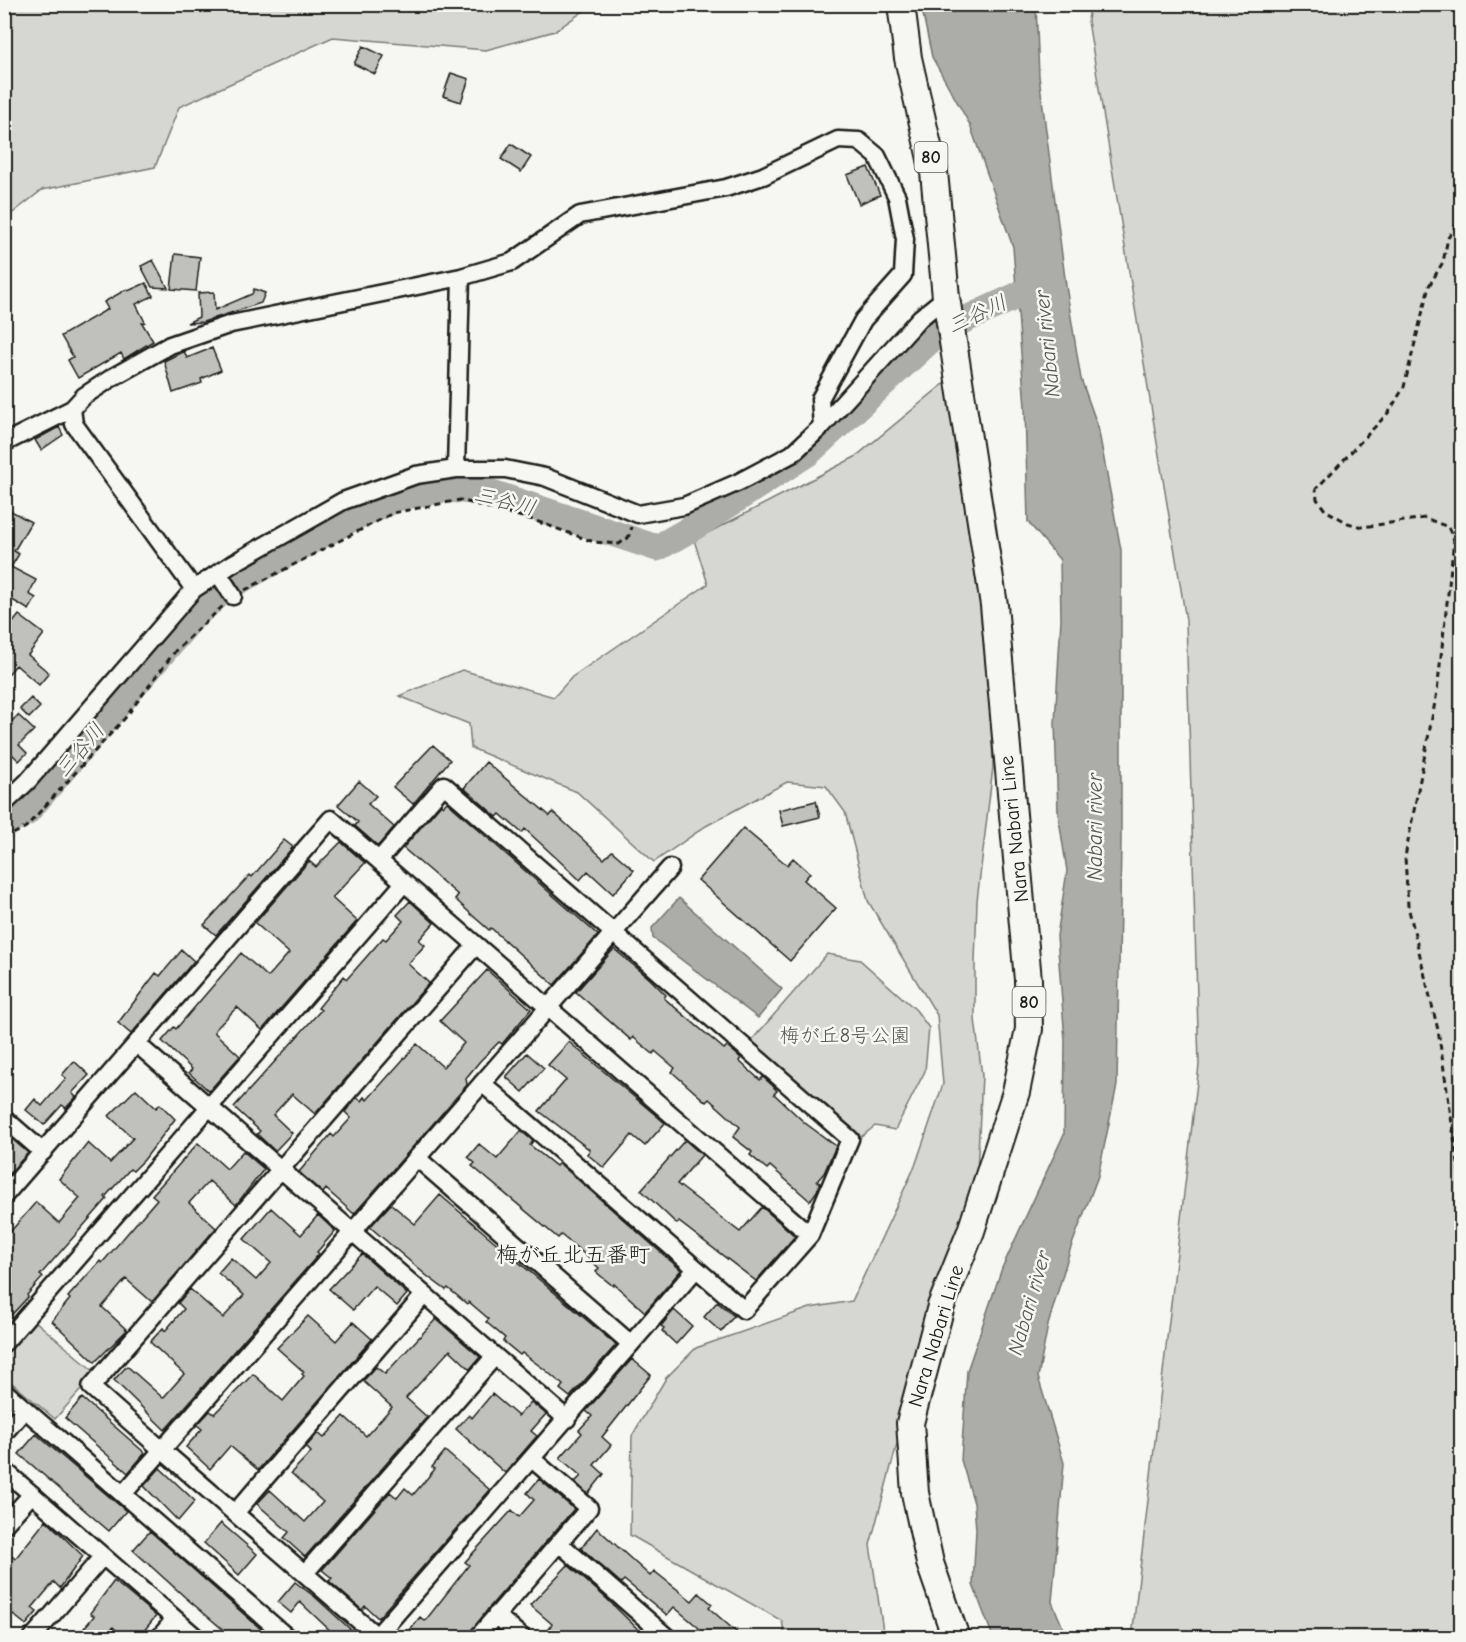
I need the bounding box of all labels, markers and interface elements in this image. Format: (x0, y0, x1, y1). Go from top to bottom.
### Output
road number: 80 (914, 142, 948, 172)
water label: Nabari river (1029, 288, 1065, 399)
water label: 三谷川 (943, 290, 1011, 338)
water label: 三谷川 (472, 482, 538, 520)
water label: 三谷川 (51, 718, 109, 782)
street label: Nara Nabari Line (995, 755, 1033, 903)
water label: Nabari river (1083, 772, 1107, 881)
road number: 80 (1012, 987, 1046, 1017)
park label: 梅が丘8号公園 (780, 1024, 910, 1047)
district label: 梅が丘北五番町 (496, 1242, 650, 1268)
water label: Nabari river (1003, 1246, 1056, 1358)
street label: Nara Nabari Line (903, 1262, 969, 1410)

